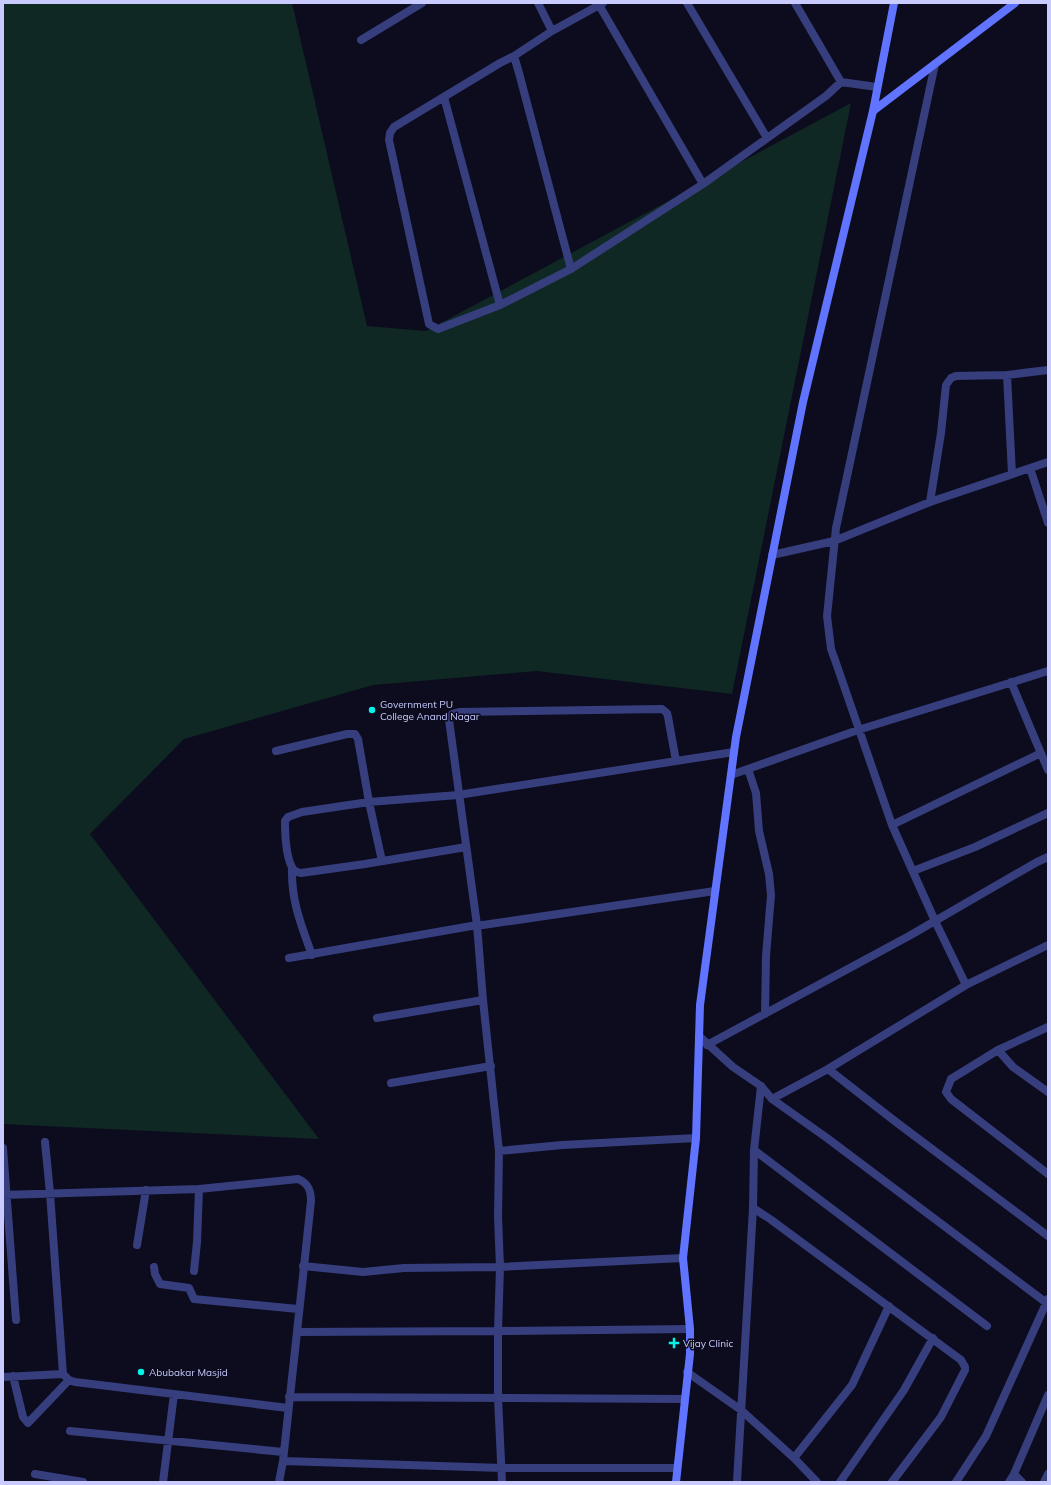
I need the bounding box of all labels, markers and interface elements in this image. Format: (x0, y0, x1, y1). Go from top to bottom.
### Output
place label: Government PU College Anand Nagar (380, 698, 480, 723)
marker: Government PU College Anand Nagar (367, 705, 377, 715)
marker: Vijay Clinic (668, 1337, 680, 1349)
place label: Vijay Clinic (683, 1337, 733, 1350)
place label: Abubakar Masjid (149, 1366, 228, 1379)
marker: Abubakar Masjid (136, 1367, 146, 1377)

